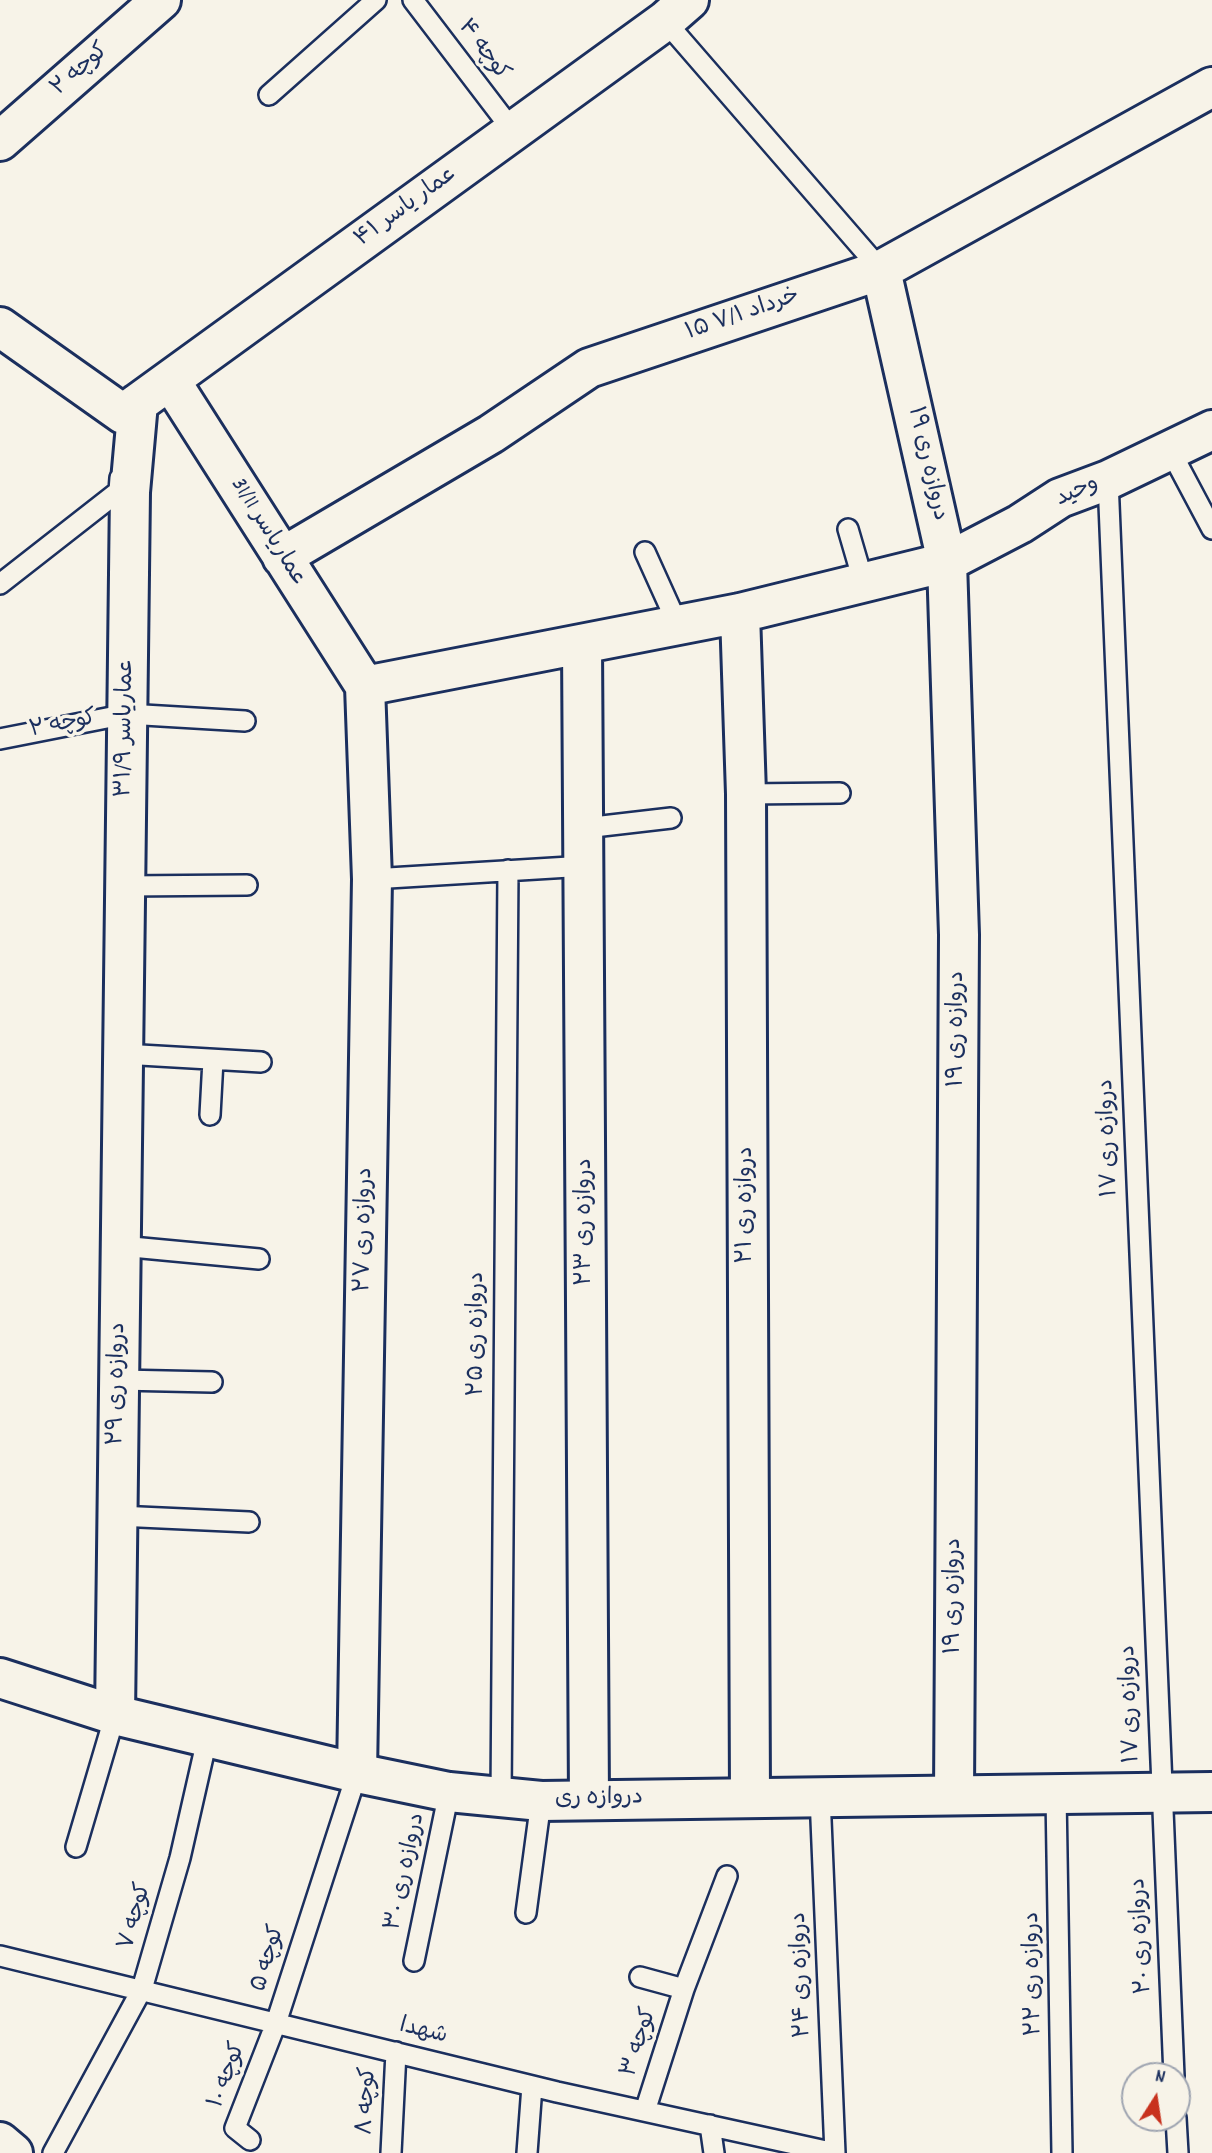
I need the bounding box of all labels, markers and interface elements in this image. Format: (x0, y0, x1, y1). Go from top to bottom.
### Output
street label: کوچه ۴ (450, 15, 514, 87)
street label: کوچه ۲ (46, 38, 116, 104)
street label: عمار یاسر ۴۱ (350, 161, 464, 255)
street label: ۱۵ خرداد ۷/۱ (682, 284, 804, 348)
street label: دروازه ری ۱۹ (899, 404, 953, 524)
street label: وحید (1052, 471, 1104, 515)
street label: عماریاسر 31/11 (223, 474, 311, 592)
street label: عماریاسر ۳۱/۹ (112, 658, 142, 798)
street label: کوچه ۲ (27, 706, 99, 746)
street label: دروازه ری ۱۹ (945, 971, 973, 1087)
street label: دروازه ری ۱۷ (1094, 1079, 1126, 1197)
street label: دروازه ری ۲۱ (734, 1146, 762, 1264)
street label: دروازه ری ۲۳ (573, 1158, 601, 1286)
street label: دروازه ری ۲۷ (351, 1167, 381, 1293)
street label: دروازه ری ۲۵ (465, 1272, 493, 1396)
street label: دروازه ری ۲۹ (104, 1322, 134, 1446)
street label: دروازه ری ۱۹ (942, 1538, 970, 1654)
street label: دروازه ری ۱۷ (1116, 1645, 1148, 1763)
street label: دروازه ری (555, 1785, 643, 1815)
street label: دروازه ری ۳۰ (381, 1811, 433, 1933)
street label: دروازه ری ۲۰ (1126, 1877, 1160, 1995)
street label: کوچه ۷ (114, 1880, 160, 1954)
street label: دروازه ری ۲۴ (787, 1911, 819, 2039)
street label: دروازه ری ۲۲ (1020, 1911, 1050, 2037)
street label: کوچه ۵ (247, 1922, 293, 1996)
street label: کوچه ۳ (617, 2005, 665, 2081)
street label: شهدا (396, 2014, 450, 2052)
street label: کوچه ۱۰ (204, 2039, 254, 2113)
north arrow (1121, 2062, 1191, 2132)
text: N (1153, 2064, 1167, 2092)
street label: کوچه ۸ (353, 2066, 385, 2136)

